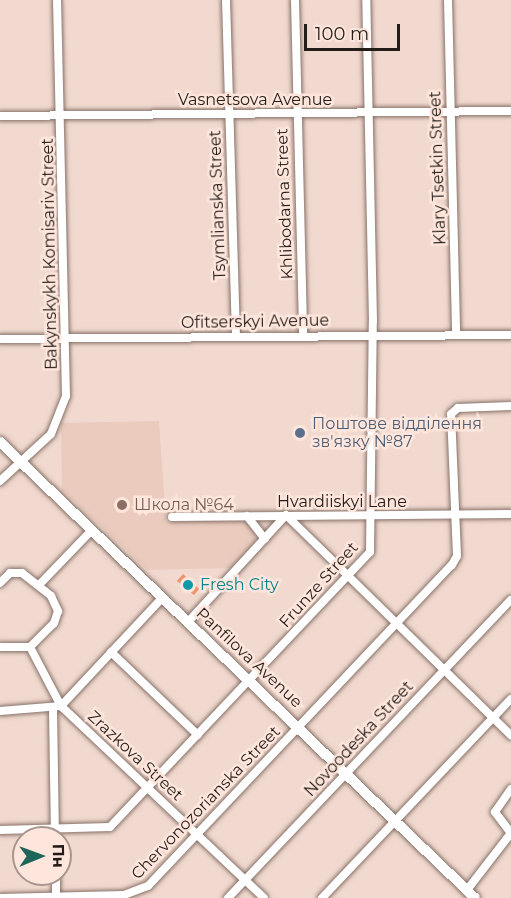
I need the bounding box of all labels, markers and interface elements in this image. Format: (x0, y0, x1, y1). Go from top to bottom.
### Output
scale bar (307, 12, 403, 50)
text: 100 m (315, 23, 369, 45)
street label: Vasnetsova Avenue (178, 90, 332, 110)
street label: Klary Tsetkin Street (426, 91, 450, 245)
street label: Khlibodarna Street (273, 128, 297, 280)
street label: Tsymlianska Street (206, 130, 230, 280)
street label: Bakynskykh Komisariv Street (38, 138, 62, 370)
street label: Ofitserskyi Avenue (181, 311, 329, 333)
place label: Поштове відділення зв'язку №87 (312, 414, 482, 452)
marker: Поштове відділення зв'язку №87 (293, 426, 307, 440)
street label: Hvardiiskyi Lane (277, 492, 407, 512)
place label: Школа №64 (134, 495, 234, 515)
marker: Школа №64 (115, 498, 129, 512)
street label: Frunze Street (276, 538, 362, 632)
place label: Fresh City (200, 575, 279, 595)
marker: Fresh City (181, 578, 195, 592)
street label: Panfilova Avenue (192, 604, 306, 712)
street label: Novoodeska Street (300, 677, 418, 801)
street label: Zrazkova Street (83, 707, 187, 805)
street label: Chervonozorianska Street (128, 722, 284, 884)
north arrow (12, 826, 72, 886)
text: Пн (49, 843, 68, 868)

